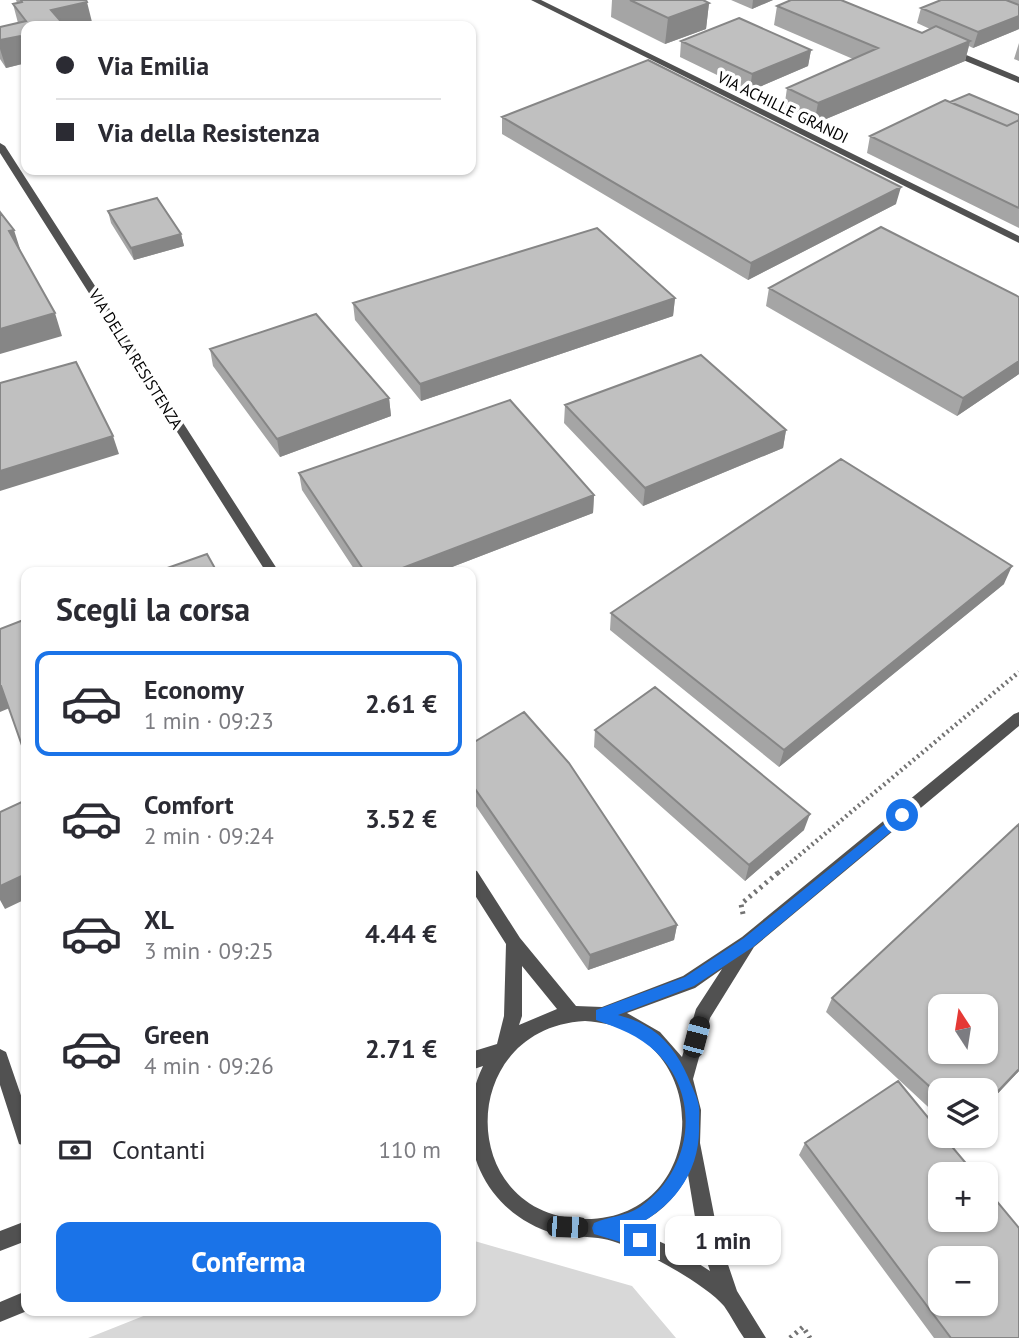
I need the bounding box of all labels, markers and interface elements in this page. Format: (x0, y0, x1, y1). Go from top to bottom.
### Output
text: Via Emilia (98, 49, 209, 82)
street label: VIA ACHILLE GRANDI (713, 66, 852, 147)
text: Via della Resistenza (98, 116, 320, 149)
street label: VIA DELLA RESISTENZA (84, 285, 188, 433)
text: Scegli la corsa (56, 588, 250, 630)
icon: car (60, 672, 123, 735)
text: Economy (144, 673, 244, 706)
text: 2.61 € (365, 687, 437, 720)
text: 1 min · 09:23 (144, 706, 274, 735)
icon: car (60, 787, 123, 850)
text: Comfort (144, 788, 234, 821)
route start (886, 799, 918, 831)
text: 3.52 € (365, 802, 437, 835)
text: 2 min · 09:24 (144, 821, 274, 850)
icon: car (60, 902, 123, 965)
text: XL (144, 903, 174, 936)
text: 4.44 € (365, 917, 437, 950)
text: 3 min · 09:25 (144, 936, 274, 965)
north arrow (928, 994, 998, 1064)
map controls (928, 994, 998, 1316)
car (681, 1014, 712, 1060)
icon: car (60, 1017, 123, 1080)
text: Green (144, 1018, 209, 1051)
text: 2.71 € (365, 1032, 437, 1065)
text: 4 min · 09:26 (144, 1051, 274, 1080)
button: layers (928, 1078, 998, 1148)
icon: cash (56, 1131, 94, 1169)
text: Contanti (112, 1133, 206, 1166)
text: 110 m (379, 1135, 441, 1164)
button: + (928, 1162, 998, 1232)
car (546, 1216, 589, 1238)
callout: 1 min (664, 1216, 780, 1264)
button: Conferma (56, 1222, 441, 1302)
route end (624, 1224, 656, 1256)
text: 1 min (695, 1226, 751, 1255)
button: − (928, 1246, 998, 1316)

